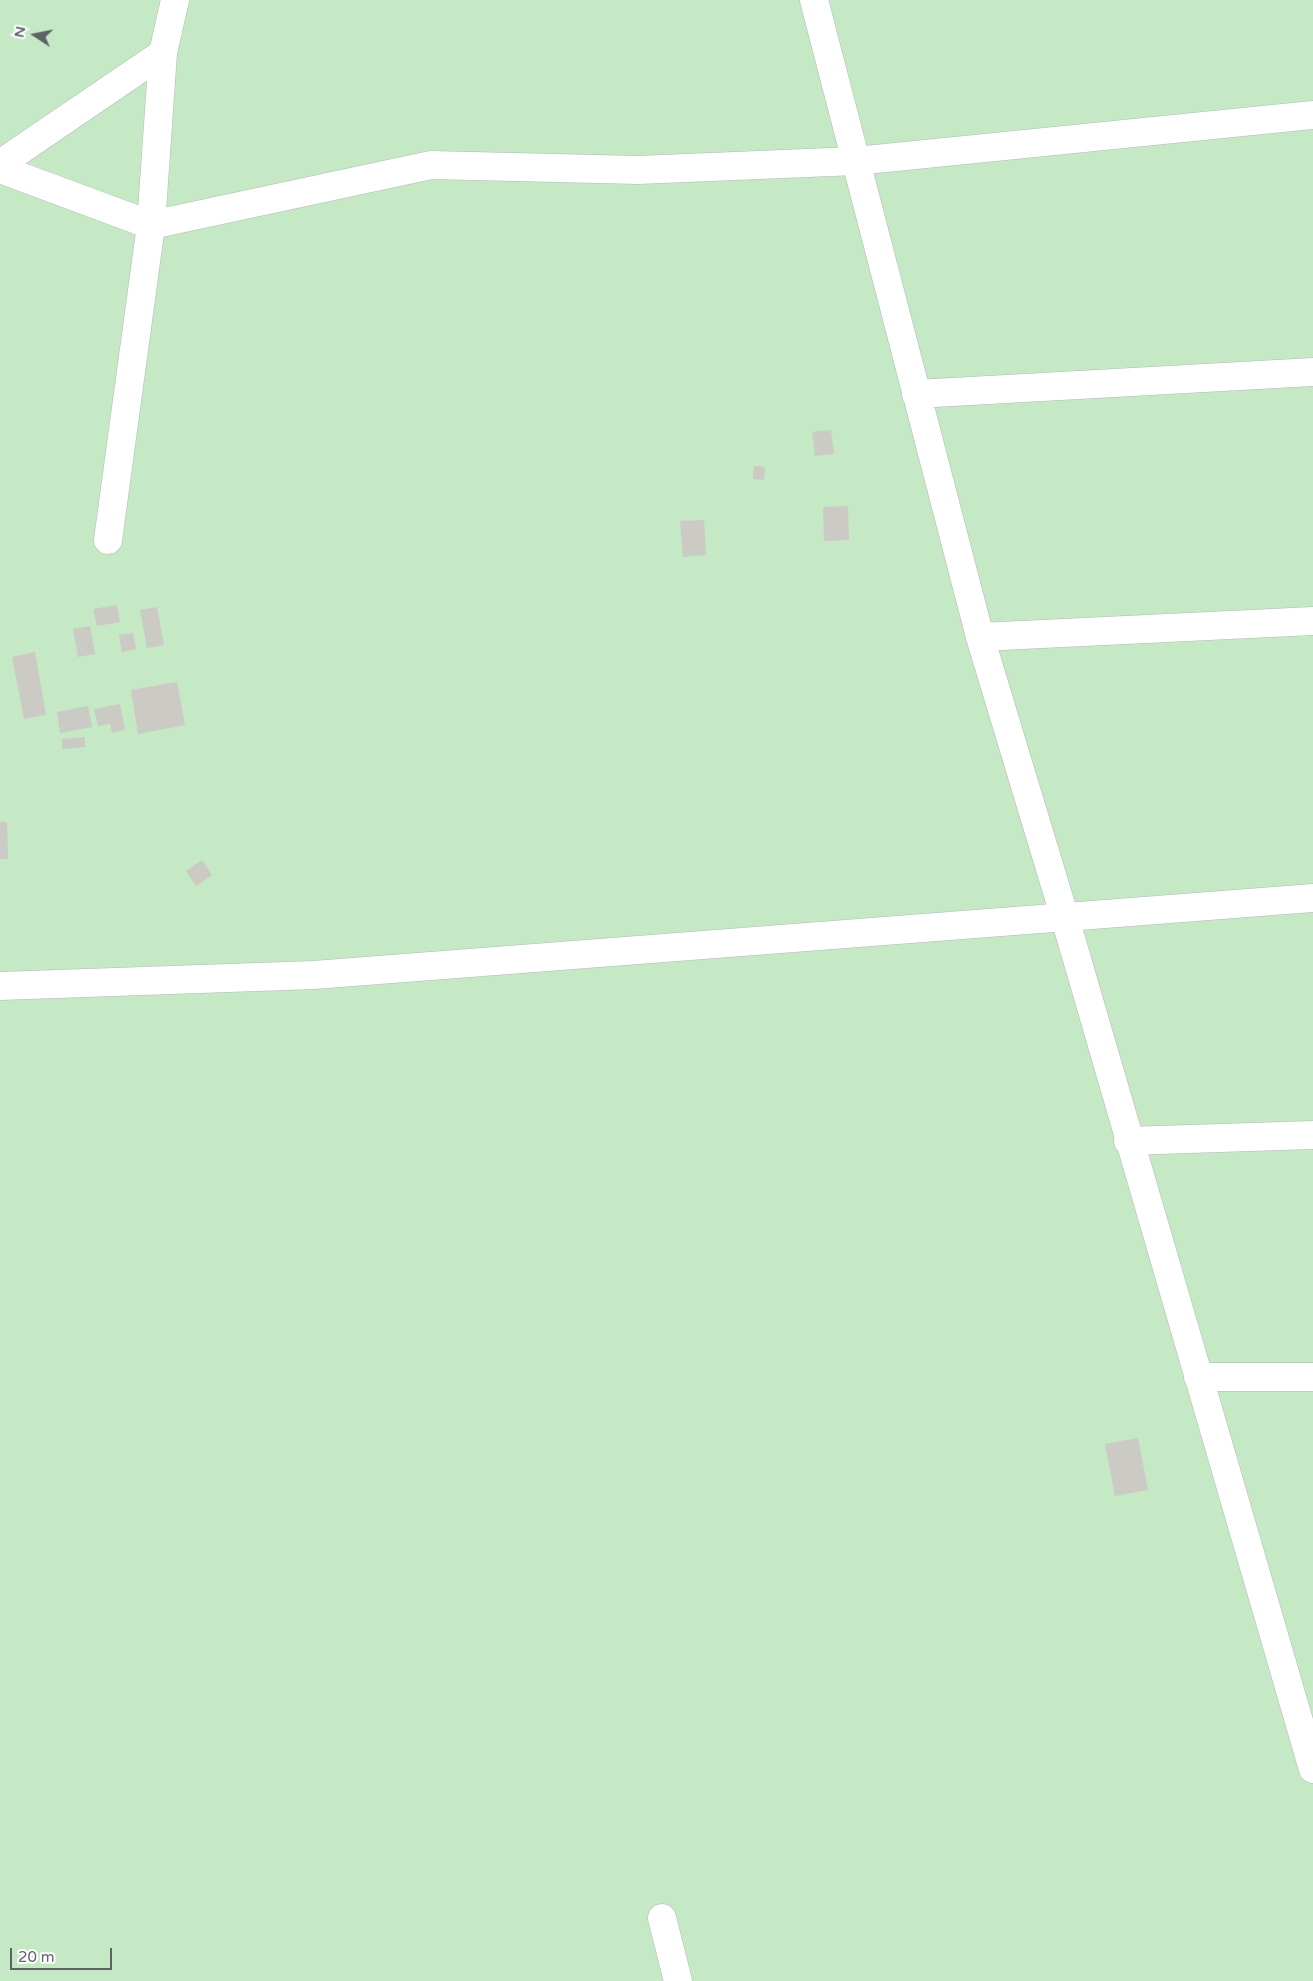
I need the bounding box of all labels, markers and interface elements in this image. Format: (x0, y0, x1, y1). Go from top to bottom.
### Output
north arrow (10, 10, 60, 60)
text: N (10, 25, 29, 39)
scale bar (12, 1938, 115, 1970)
text: 20 m (18, 1948, 55, 1966)

